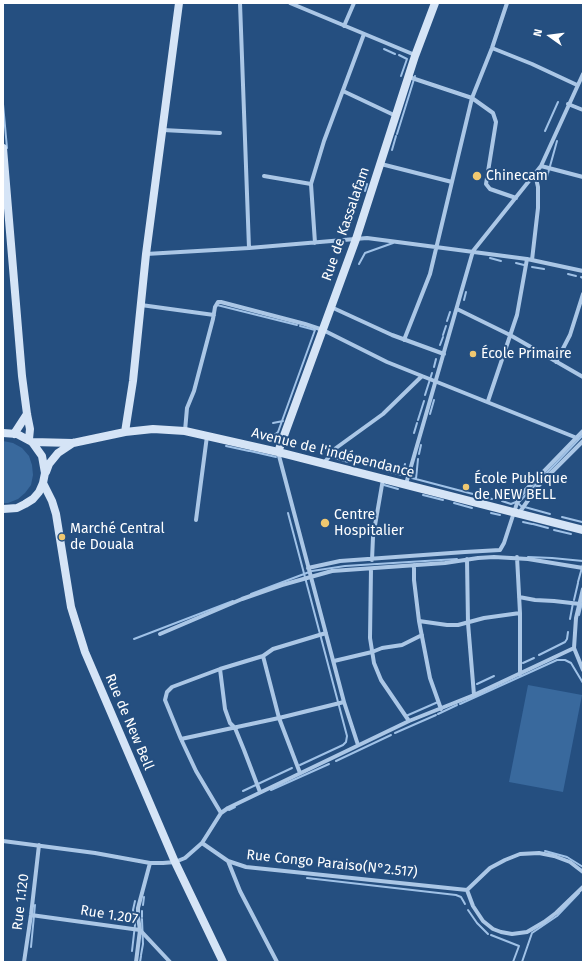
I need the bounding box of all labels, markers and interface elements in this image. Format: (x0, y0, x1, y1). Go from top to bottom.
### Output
north arrow (530, 16, 570, 56)
text: N (531, 28, 545, 38)
street label: Rue de Kassalafam (319, 165, 373, 283)
place label: Chinecam (486, 168, 548, 184)
marker: Chinecam (471, 170, 483, 182)
place label: École Primaire (481, 346, 572, 362)
marker: École Primaire (468, 349, 478, 359)
street label: Avenue de l'indépendance (250, 425, 416, 481)
place label: École Publique de NEW BELL (474, 471, 568, 504)
marker: École Publique de NEW BELL (461, 482, 471, 492)
place label: Centre Hospitalier (334, 507, 404, 540)
marker: Centre Hospitalier (319, 517, 331, 529)
place label: Marché Central de Douala (70, 521, 165, 554)
marker: Marché Central de Douala (57, 532, 67, 542)
street label: Rue de New Bell (101, 671, 157, 773)
street label: Rue Congo Paraiso(N°2.517) (246, 847, 418, 881)
street label: Rue 1.120 (9, 873, 33, 931)
street label: Rue 1.207 (79, 902, 139, 928)

